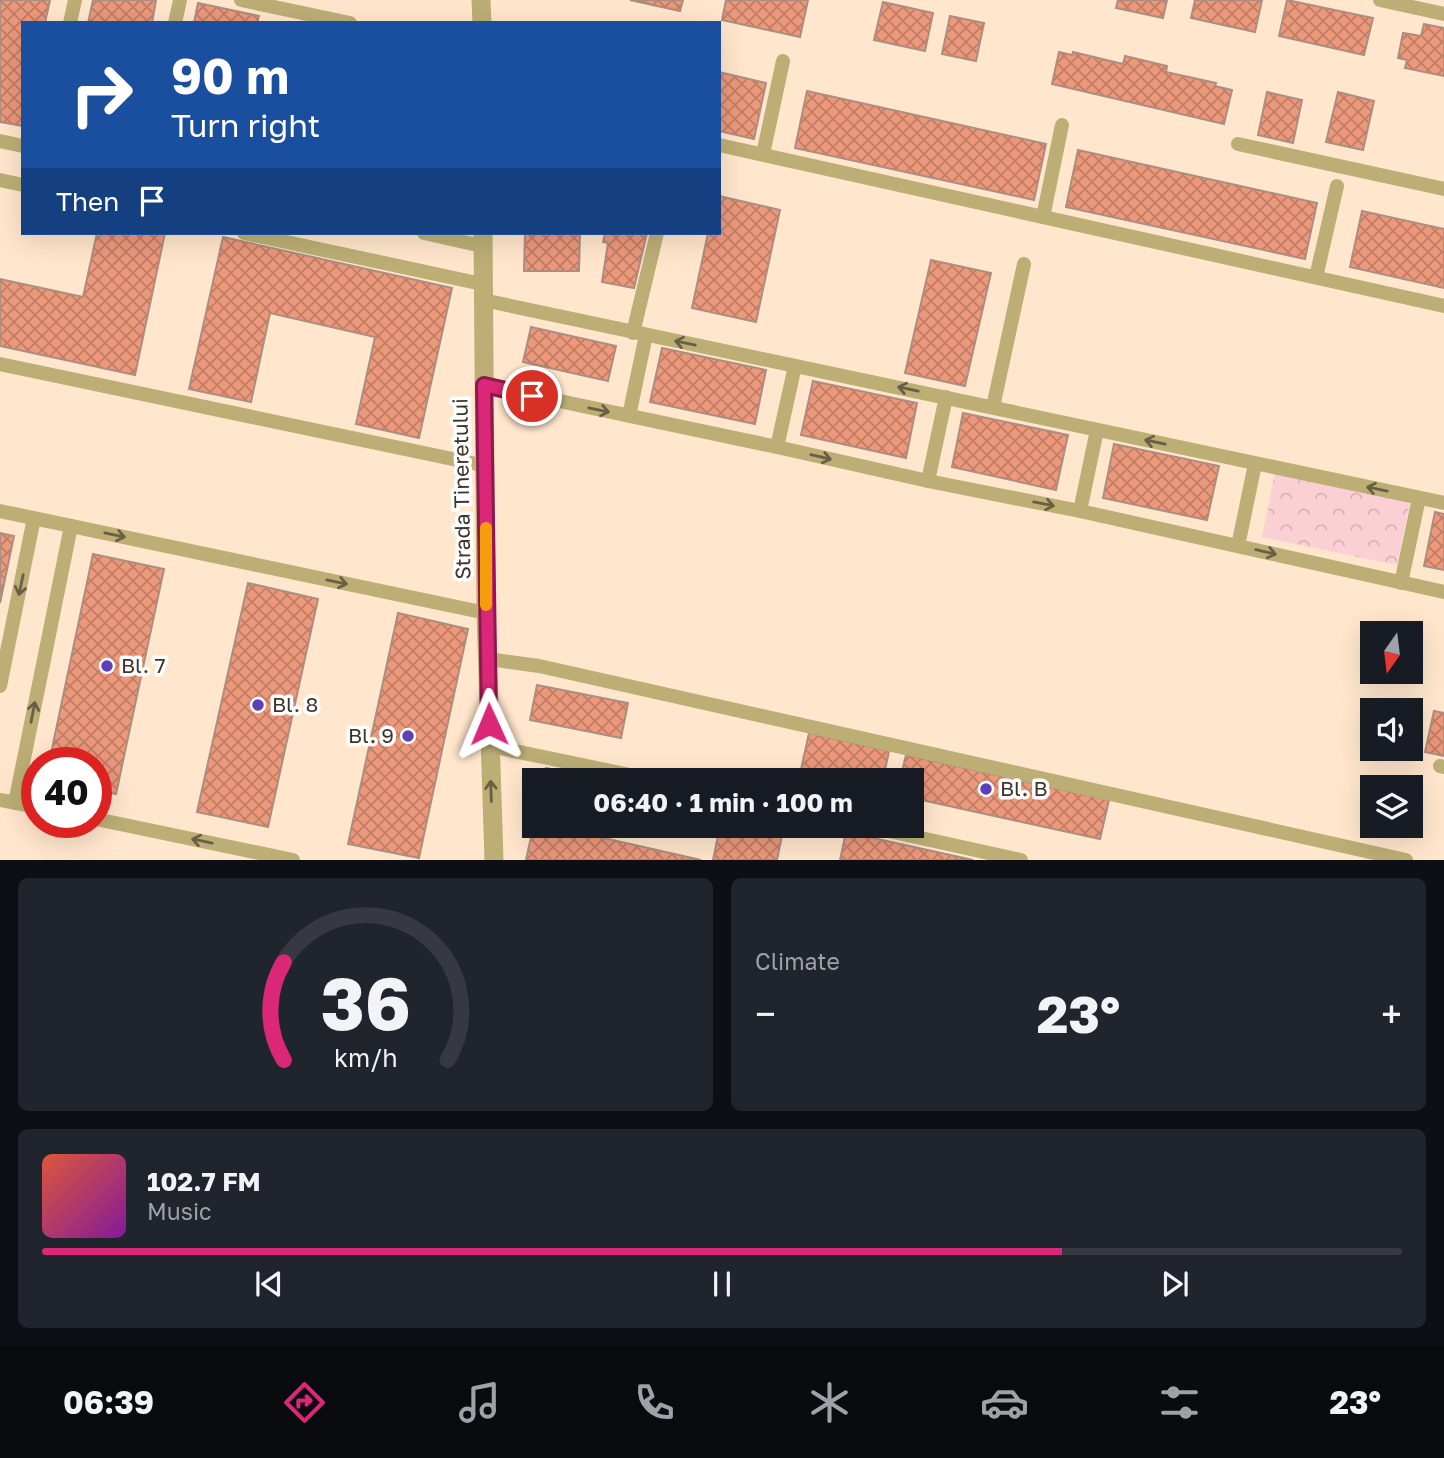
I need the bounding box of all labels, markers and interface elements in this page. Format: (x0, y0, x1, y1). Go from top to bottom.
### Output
text: 90 m (171, 46, 289, 105)
icon: right (56, 49, 147, 140)
text: Turn right (171, 106, 320, 144)
icon: arrive (133, 182, 171, 220)
text: Then (56, 186, 119, 217)
one-way arrow (674, 336, 697, 350)
pin (502, 366, 562, 426)
icon: arrive (513, 377, 551, 415)
one-way arrow (897, 381, 920, 395)
street label: Strada Tineretului (446, 398, 476, 580)
one-way arrow (587, 403, 610, 417)
one-way arrow (1144, 435, 1167, 449)
one-way arrow (809, 450, 832, 464)
one-way arrow (1366, 482, 1389, 496)
one-way arrow (1032, 497, 1055, 511)
one-way arrow (103, 529, 126, 543)
one-way arrow (1254, 546, 1277, 560)
one-way arrow (13, 573, 27, 596)
one-way arrow (325, 576, 348, 590)
north arrow (1360, 621, 1423, 684)
map controls (1360, 621, 1423, 838)
place label: Bl. 7 (121, 652, 166, 678)
marker: Bl. 7 (99, 658, 115, 674)
position arrow (452, 687, 526, 761)
place label: Bl. 8 (272, 691, 318, 717)
marker: Bl. 8 (250, 697, 266, 713)
button: sound (1360, 698, 1423, 761)
one-way arrow (27, 701, 41, 724)
place label: Bl. 9 (348, 722, 394, 748)
marker: Bl. 9 (400, 728, 416, 744)
speed limit sign: 40 (21, 747, 112, 838)
place label: Bl. B (1000, 775, 1047, 801)
button: layers (1360, 775, 1423, 838)
one-way arrow (485, 780, 498, 803)
marker: Bl. B (978, 781, 994, 797)
text: 06:40 · 1 min · 100 m (593, 787, 853, 818)
one-way arrow (191, 833, 214, 847)
text: Climate (755, 947, 840, 975)
text: 36 (320, 960, 411, 1047)
text: 23° (1037, 982, 1120, 1044)
text: − (755, 991, 776, 1036)
text: + (1381, 991, 1402, 1036)
text: km/h (334, 1042, 397, 1073)
text: 102.7 FM (147, 1166, 261, 1197)
text: Music (147, 1197, 212, 1225)
icon: previous (250, 1265, 288, 1303)
icon: pause (703, 1265, 741, 1303)
icon: next (1156, 1265, 1194, 1303)
icon: directions (280, 1378, 329, 1427)
icon: music (455, 1378, 504, 1427)
icon: phone (630, 1378, 679, 1427)
icon: climate (805, 1378, 854, 1427)
icon: car (980, 1378, 1029, 1427)
icon: filters (1155, 1378, 1204, 1427)
text: 06:39 (63, 1383, 154, 1421)
text: 23° (1330, 1383, 1381, 1421)

